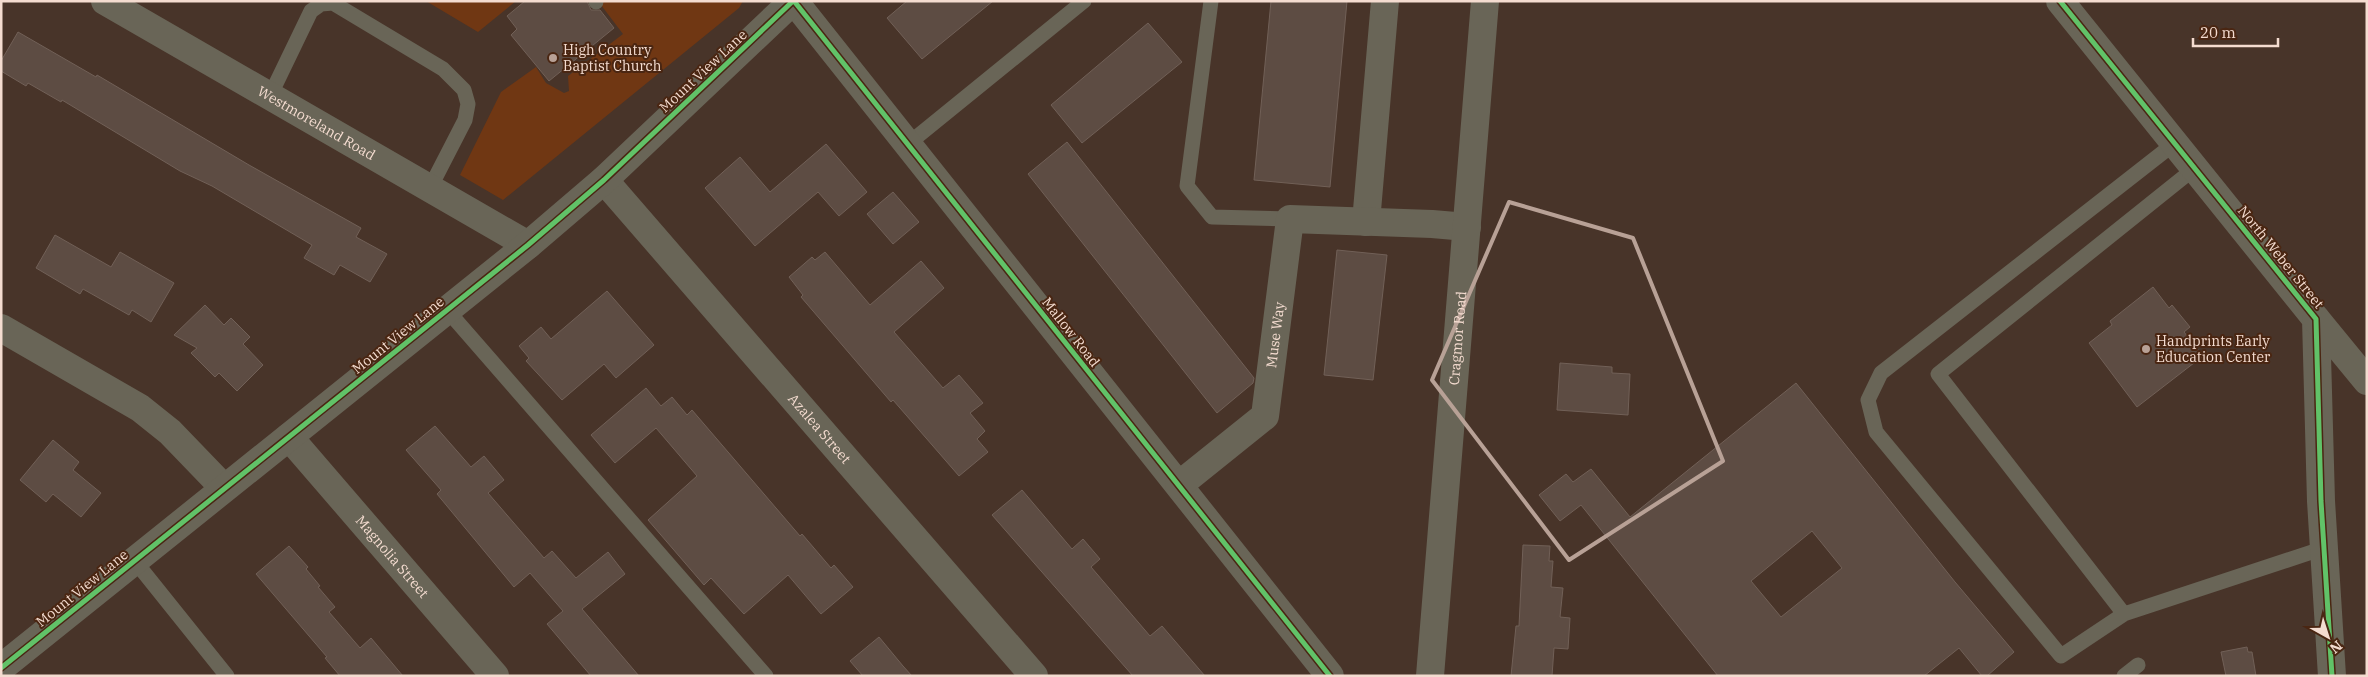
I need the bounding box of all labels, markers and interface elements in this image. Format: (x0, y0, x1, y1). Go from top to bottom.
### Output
scale bar (2193, 15, 2278, 47)
text: 20 m (2200, 23, 2236, 42)
street label: Mount View Lane (655, 26, 751, 116)
place label: High Country Baptist Church (563, 41, 662, 75)
marker: High Country Baptist Church (547, 52, 559, 64)
street label: Westmoreland Road (254, 82, 379, 164)
street label: North Weber Street (2234, 202, 2328, 312)
street label: Cragmor Road (1445, 290, 1470, 386)
street label: Mount View Lane (348, 292, 448, 378)
street label: Mallow Road (1038, 294, 1104, 371)
street label: Muse Way (1262, 300, 1288, 369)
place label: Handprints Early Education Center (2156, 332, 2271, 366)
marker: Handprints Early Education Center (2140, 343, 2152, 355)
street label: Azalea Street (784, 390, 855, 467)
street label: Magnolia Street (352, 512, 433, 602)
street label: Mount View Lane (32, 545, 132, 631)
north arrow (2303, 612, 2353, 662)
text: N (2326, 637, 2346, 658)

